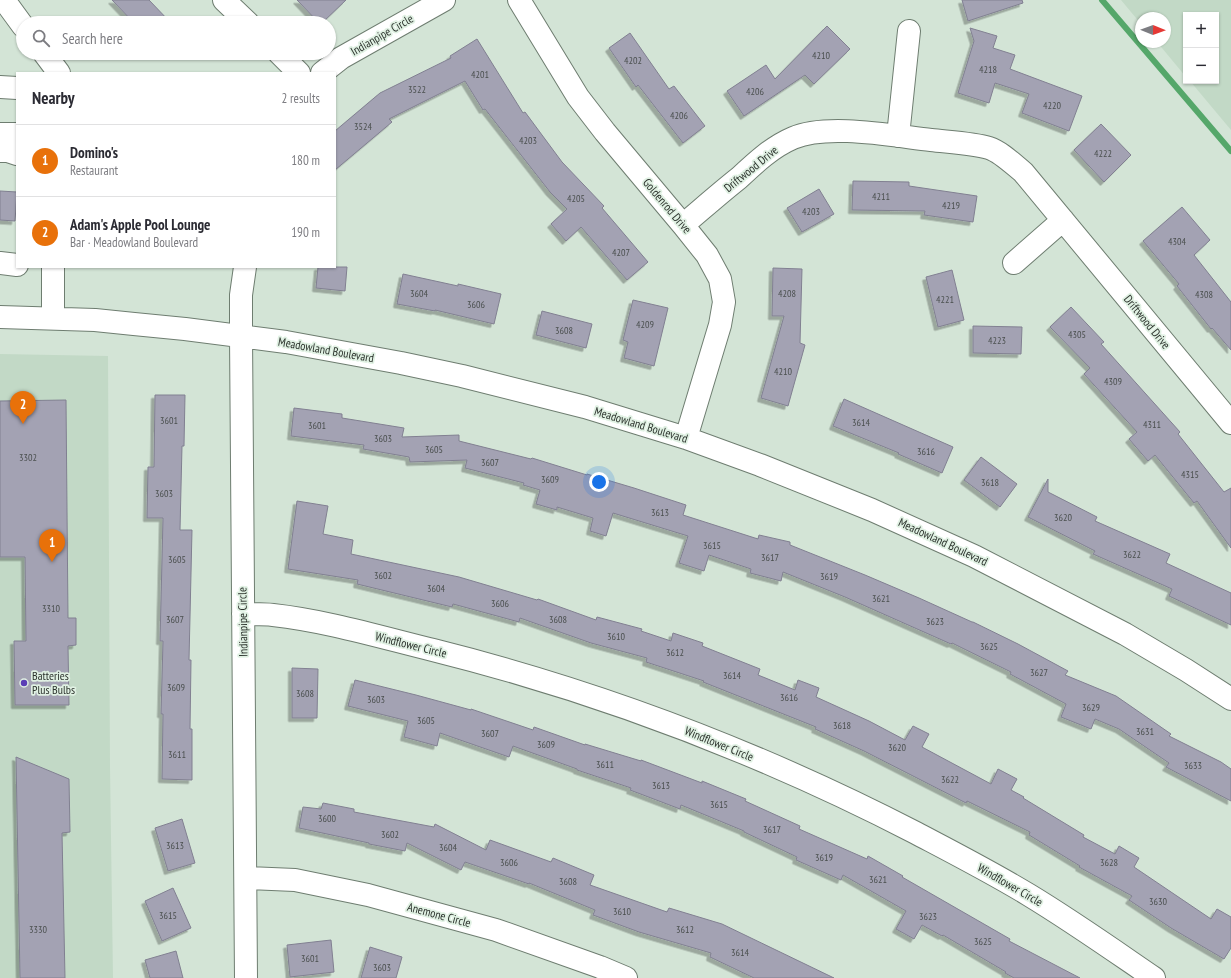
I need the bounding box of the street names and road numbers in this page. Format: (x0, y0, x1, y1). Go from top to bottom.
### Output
street label: Indianpipe Circle (348, 11, 416, 59)
street label: Driftwood Drive (721, 142, 781, 195)
street label: Goldenrod Drive (640, 175, 695, 236)
street label: Driftwood Drive (1121, 292, 1174, 352)
street label: Meadowland Boulevard (277, 334, 375, 365)
street label: Meadowland Boulevard (593, 403, 690, 446)
street label: Meadowland Boulevard (896, 514, 990, 569)
street label: Indianpipe Circle (234, 587, 251, 657)
street label: Windflower Circle (374, 628, 448, 661)
street label: Windflower Circle (683, 723, 756, 764)
street label: Windflower Circle (975, 860, 1046, 909)
street label: Anemone Circle (406, 899, 473, 930)

